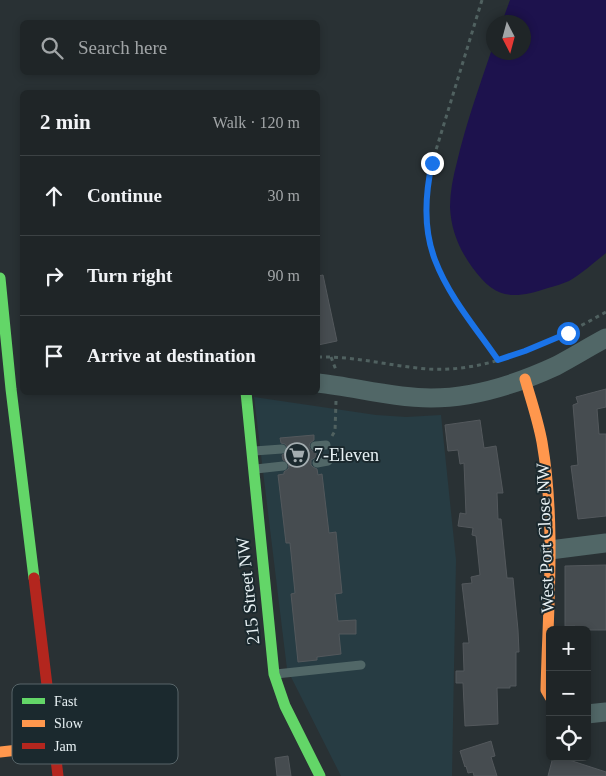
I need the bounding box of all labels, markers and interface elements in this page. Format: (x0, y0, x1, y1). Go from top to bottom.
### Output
north arrow (486, 15, 531, 60)
search box (20, 20, 320, 75)
icon: search (38, 34, 66, 62)
text: Search here (78, 37, 167, 58)
text: 2 min (40, 110, 91, 134)
text: Walk · 120 m (213, 114, 300, 131)
route end (421, 152, 444, 175)
icon: ahead (40, 182, 68, 210)
text: Continue (87, 185, 162, 206)
text: 30 m (268, 187, 300, 204)
icon: right (40, 262, 68, 290)
text: Turn right (87, 265, 172, 286)
text: 90 m (268, 267, 300, 284)
route start (557, 322, 580, 345)
icon: arrive (40, 342, 68, 370)
text: Arrive at destination (87, 345, 256, 366)
supermarket icon: 7-Eleven (284, 442, 310, 468)
place label: 7-Eleven (314, 445, 379, 465)
street label: West Port Close NW (532, 463, 558, 613)
street label: 215 Street NW (232, 536, 264, 646)
map controls (546, 626, 591, 761)
button: + (546, 626, 591, 671)
button: − (546, 671, 591, 716)
legend (12, 684, 178, 764)
text: Fast (54, 694, 77, 709)
text: Slow (54, 716, 84, 731)
button: locate (546, 716, 591, 761)
text: Jam (54, 739, 77, 754)

